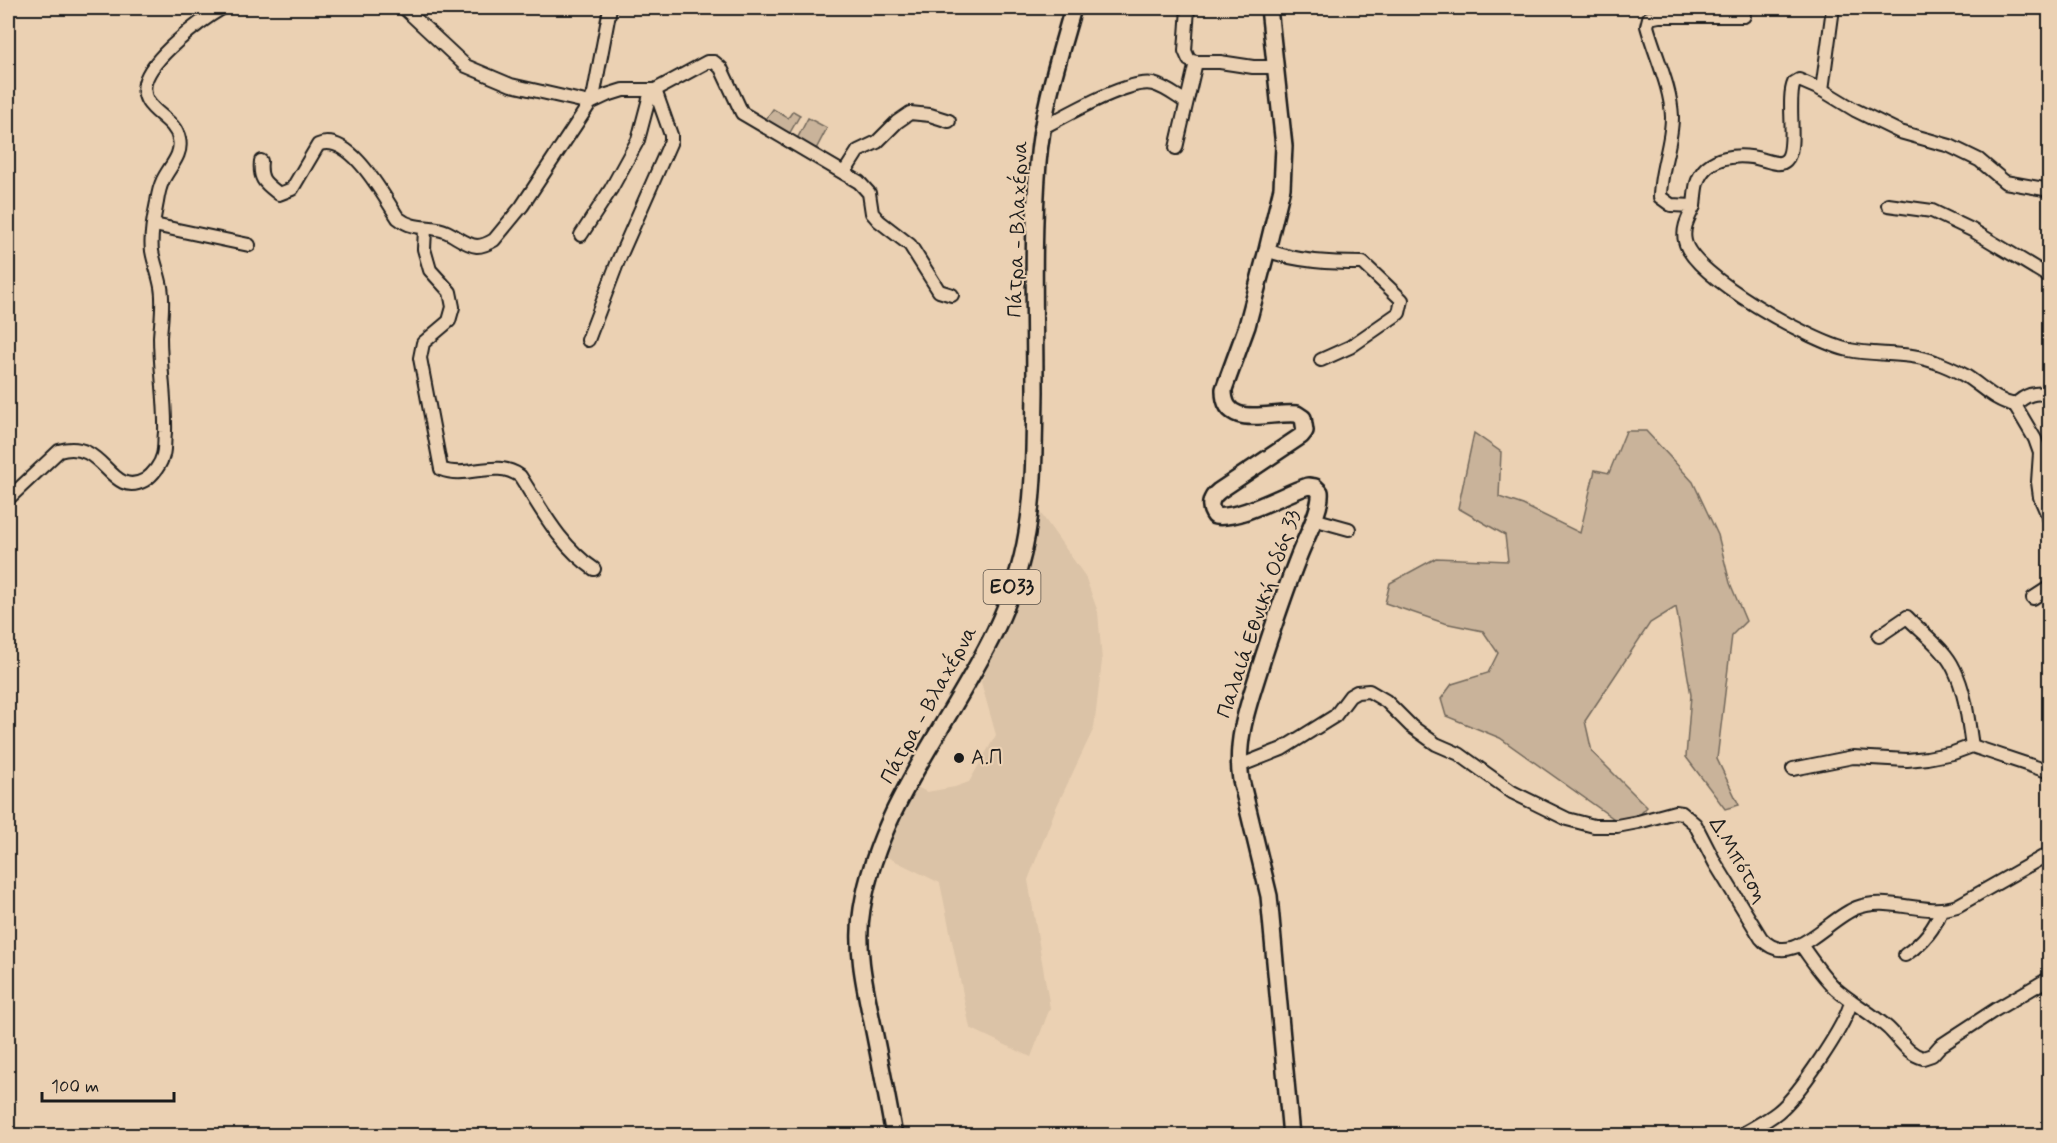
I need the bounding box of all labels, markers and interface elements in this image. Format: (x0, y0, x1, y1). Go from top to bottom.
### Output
street label: Πάτρα - Βλαχέρνα (1000, 140, 1035, 318)
street label: Παλαιά Εθνική Οδός 33 (1210, 506, 1308, 722)
road number: ΕΟ33 (984, 570, 1040, 604)
street label: Πάτρα - Βλαχέρνα (873, 620, 984, 789)
place label: Α.Π (971, 744, 1003, 772)
marker: Α.Π (952, 751, 966, 765)
street label: Δ.Μπότση (1702, 812, 1774, 908)
scale bar (42, 1065, 174, 1103)
text: 100 m (51, 1075, 99, 1099)

